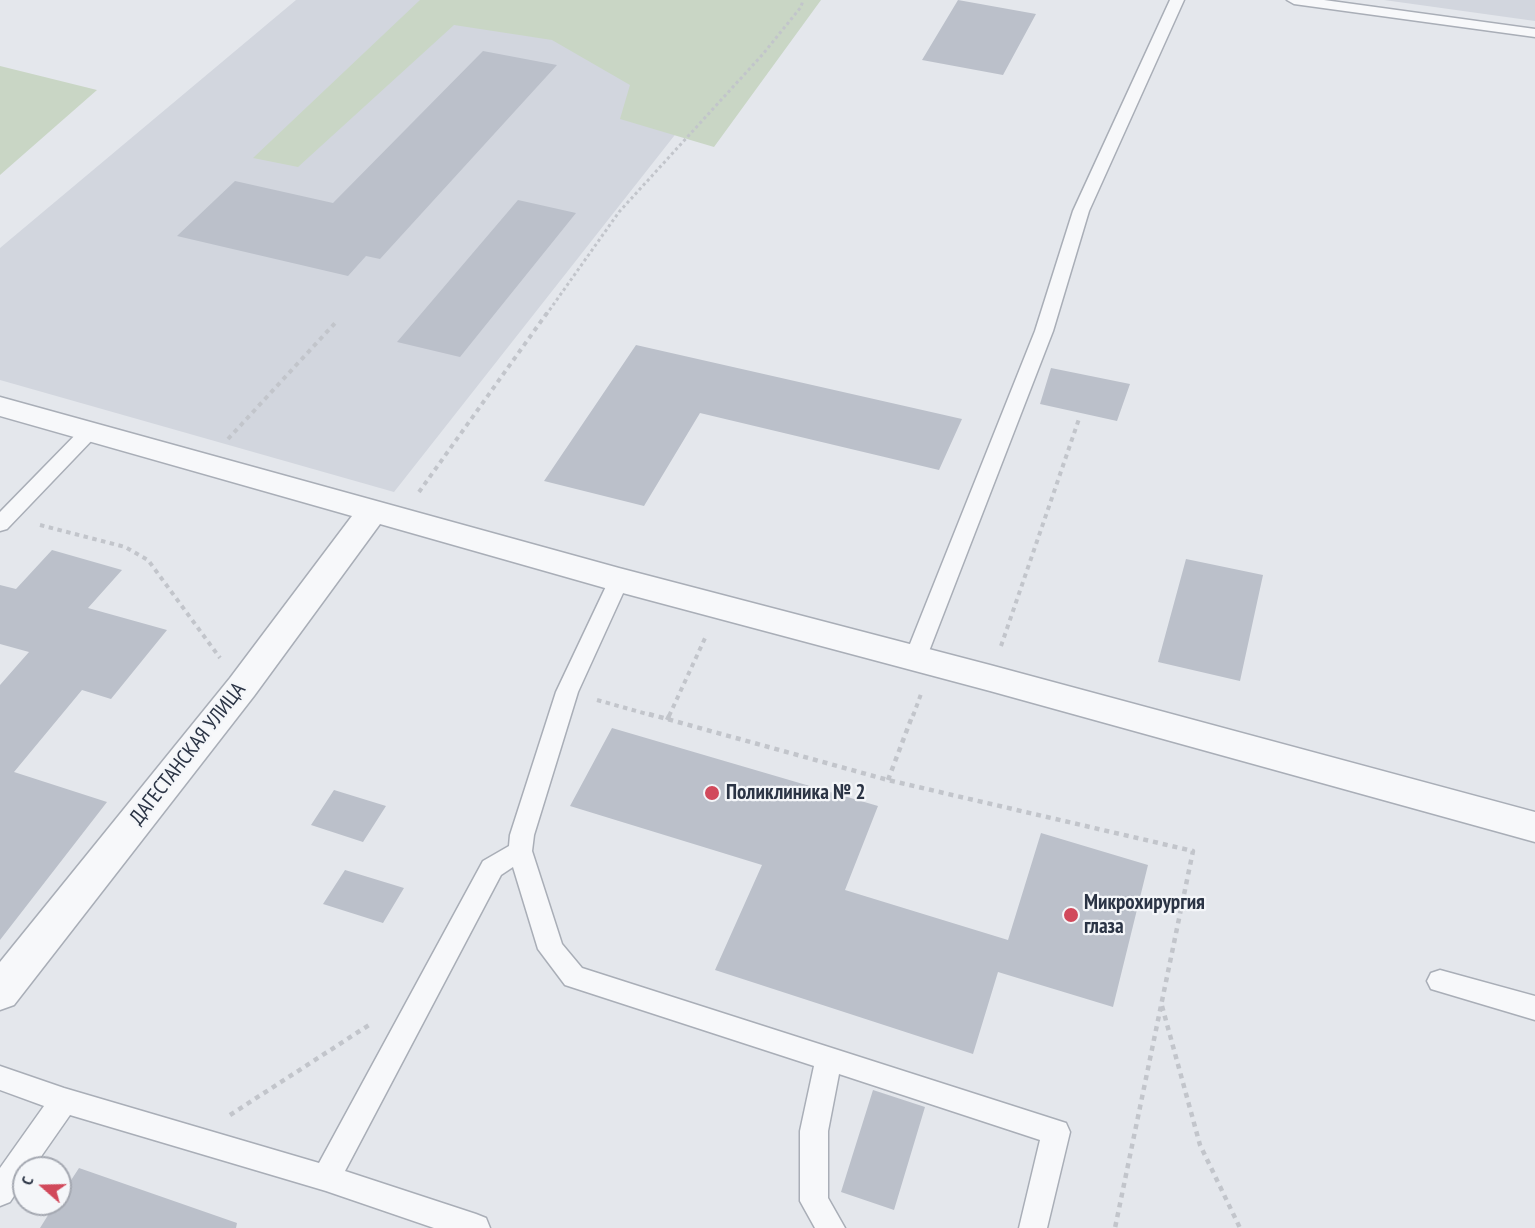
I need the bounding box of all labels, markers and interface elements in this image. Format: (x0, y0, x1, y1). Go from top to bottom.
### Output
street label: ДАГЕСТАНСКАЯ УЛИЦА (125, 678, 251, 830)
place label: Поликлиника № 2 (726, 780, 865, 806)
marker: Поликлиника № 2 (703, 784, 721, 802)
place label: Микрохирургия глаза (1084, 890, 1205, 940)
marker: Микрохирургия глаза (1062, 906, 1080, 924)
north arrow (12, 1156, 72, 1216)
text: С (16, 1174, 38, 1187)

